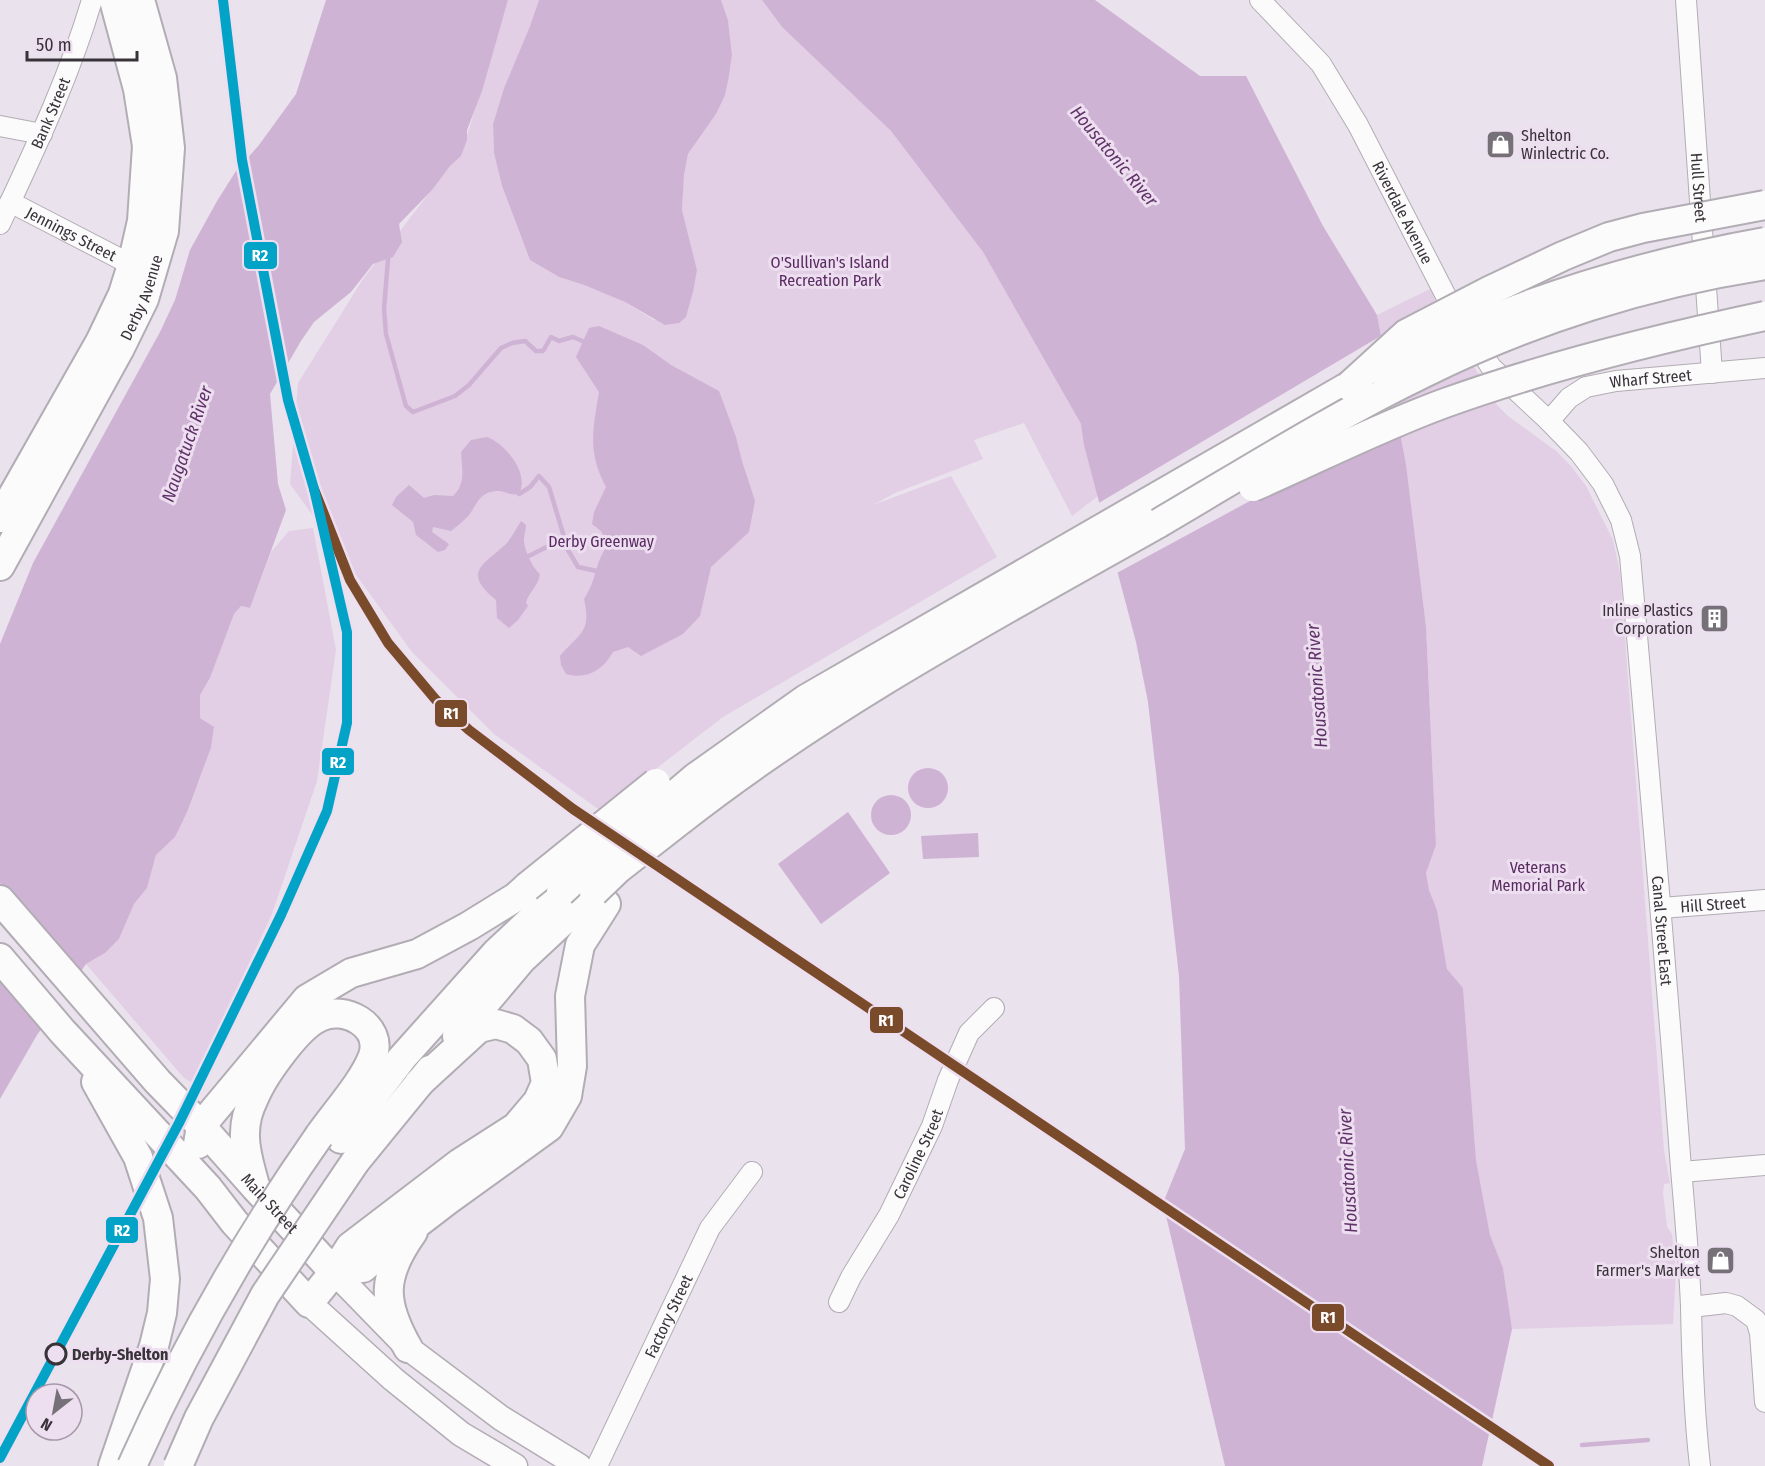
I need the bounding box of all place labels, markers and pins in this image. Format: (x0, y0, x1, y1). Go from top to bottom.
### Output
place label: Shelton Winlectric Co. (1521, 126, 1609, 163)
shop icon: Shelton Winlectric Co. (1484, 128, 1516, 160)
place label: Inline Plastics Corporation (1602, 601, 1693, 638)
building icon: Inline Plastics Corporation (1698, 603, 1730, 635)
place label: Shelton Farmer's Market (1596, 1243, 1701, 1280)
shop icon: Shelton Farmer's Market (1705, 1245, 1737, 1277)
marker: Derby-Shelton (45, 1343, 67, 1365)
place label: Derby-Shelton (72, 1345, 168, 1364)

